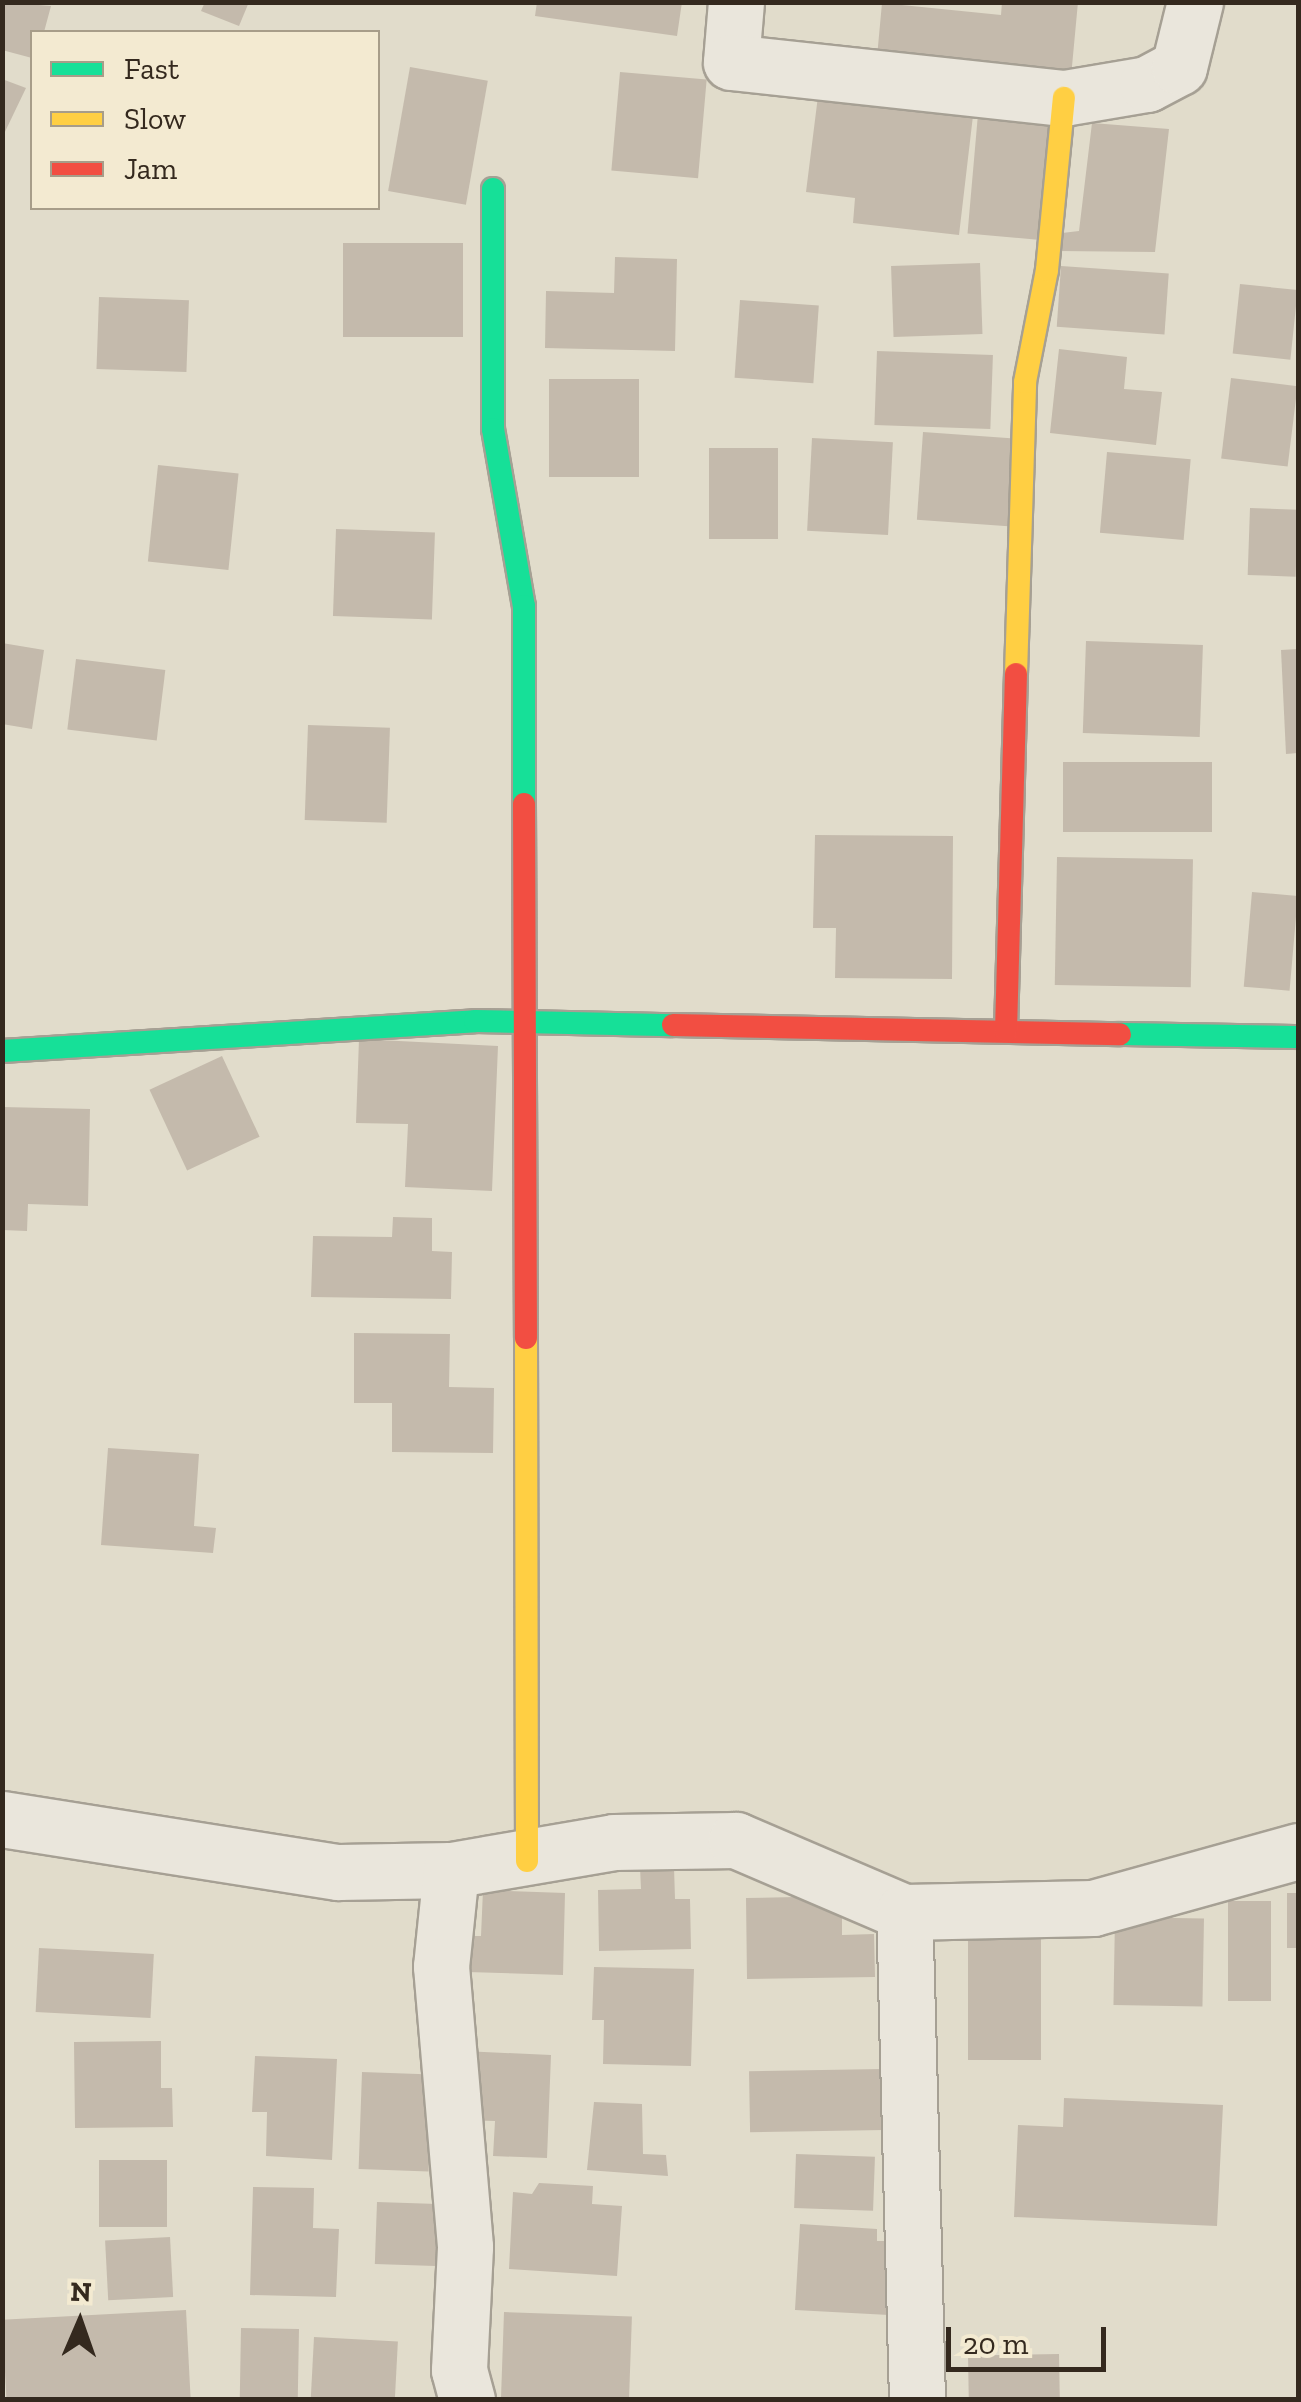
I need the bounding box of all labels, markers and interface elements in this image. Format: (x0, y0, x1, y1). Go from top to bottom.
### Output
legend (30, 30, 380, 210)
text: Fast (124, 51, 179, 87)
text: Slow (124, 101, 186, 137)
text: Jam (124, 151, 177, 187)
north arrow (30, 2272, 130, 2372)
text: N (70, 2275, 92, 2308)
scale bar (951, 2307, 1111, 2369)
text: 20 m (963, 2326, 1028, 2362)

